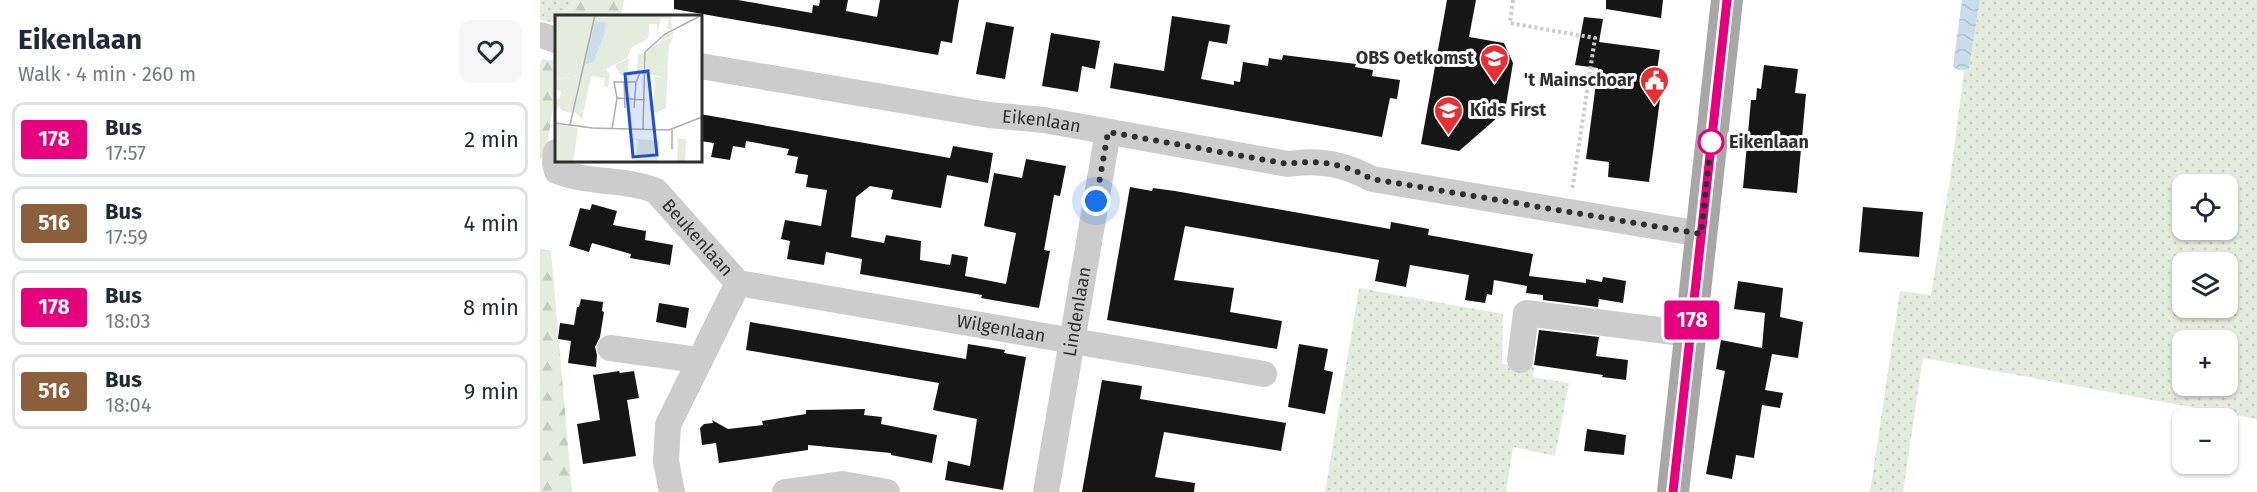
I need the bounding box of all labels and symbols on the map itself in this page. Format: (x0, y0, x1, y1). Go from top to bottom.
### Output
inset map (555, 15, 702, 162)
school or university icon: OBS Oetkomst (1479, 42, 1511, 84)
place label: OBS Oetkomst (1356, 47, 1475, 69)
public building icon: 't Mainschoar (1639, 64, 1671, 106)
place label: 't Mainschoar (1524, 69, 1635, 91)
school or university icon: Kids First (1433, 94, 1465, 136)
place label: Kids First (1470, 99, 1547, 121)
street label: Eikenlaan (1001, 105, 1083, 137)
marker: Eikenlaan (1698, 129, 1724, 155)
place label: Eikenlaan (1729, 131, 1809, 153)
your location (1081, 186, 1111, 216)
street label: Beukenlaan (657, 194, 738, 281)
street label: Lindenlaan (1058, 265, 1096, 358)
line badge: 178 (1658, 300, 1726, 340)
street label: Wilgenlaan (955, 310, 1047, 347)

